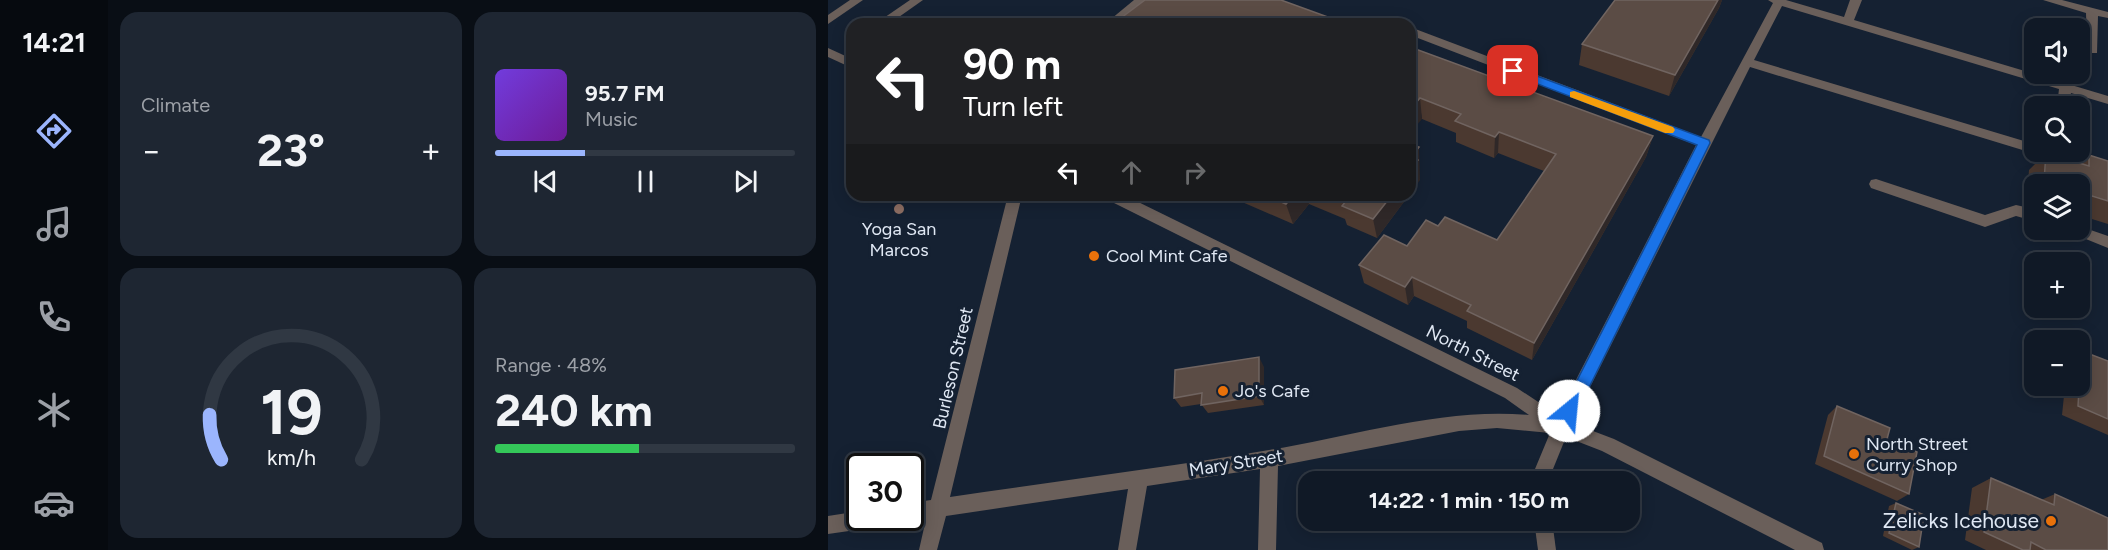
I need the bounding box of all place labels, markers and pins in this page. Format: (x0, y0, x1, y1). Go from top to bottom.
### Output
pin (1487, 45, 1538, 96)
marker: Yoga San Marcos (892, 202, 906, 216)
place label: Yoga San Marcos (862, 218, 936, 261)
place label: Cool Mint Cafe (1106, 245, 1228, 267)
marker: Cool Mint Cafe (1087, 249, 1101, 263)
place label: Jo's Cafe (1235, 380, 1310, 402)
marker: Jo's Cafe (1216, 384, 1230, 398)
place label: North Street Curry Shop (1866, 433, 1968, 476)
marker: North Street Curry Shop (1847, 447, 1861, 461)
place label: Zelicks Icehouse (1883, 508, 2039, 533)
marker: Zelicks Icehouse (2044, 514, 2058, 528)

